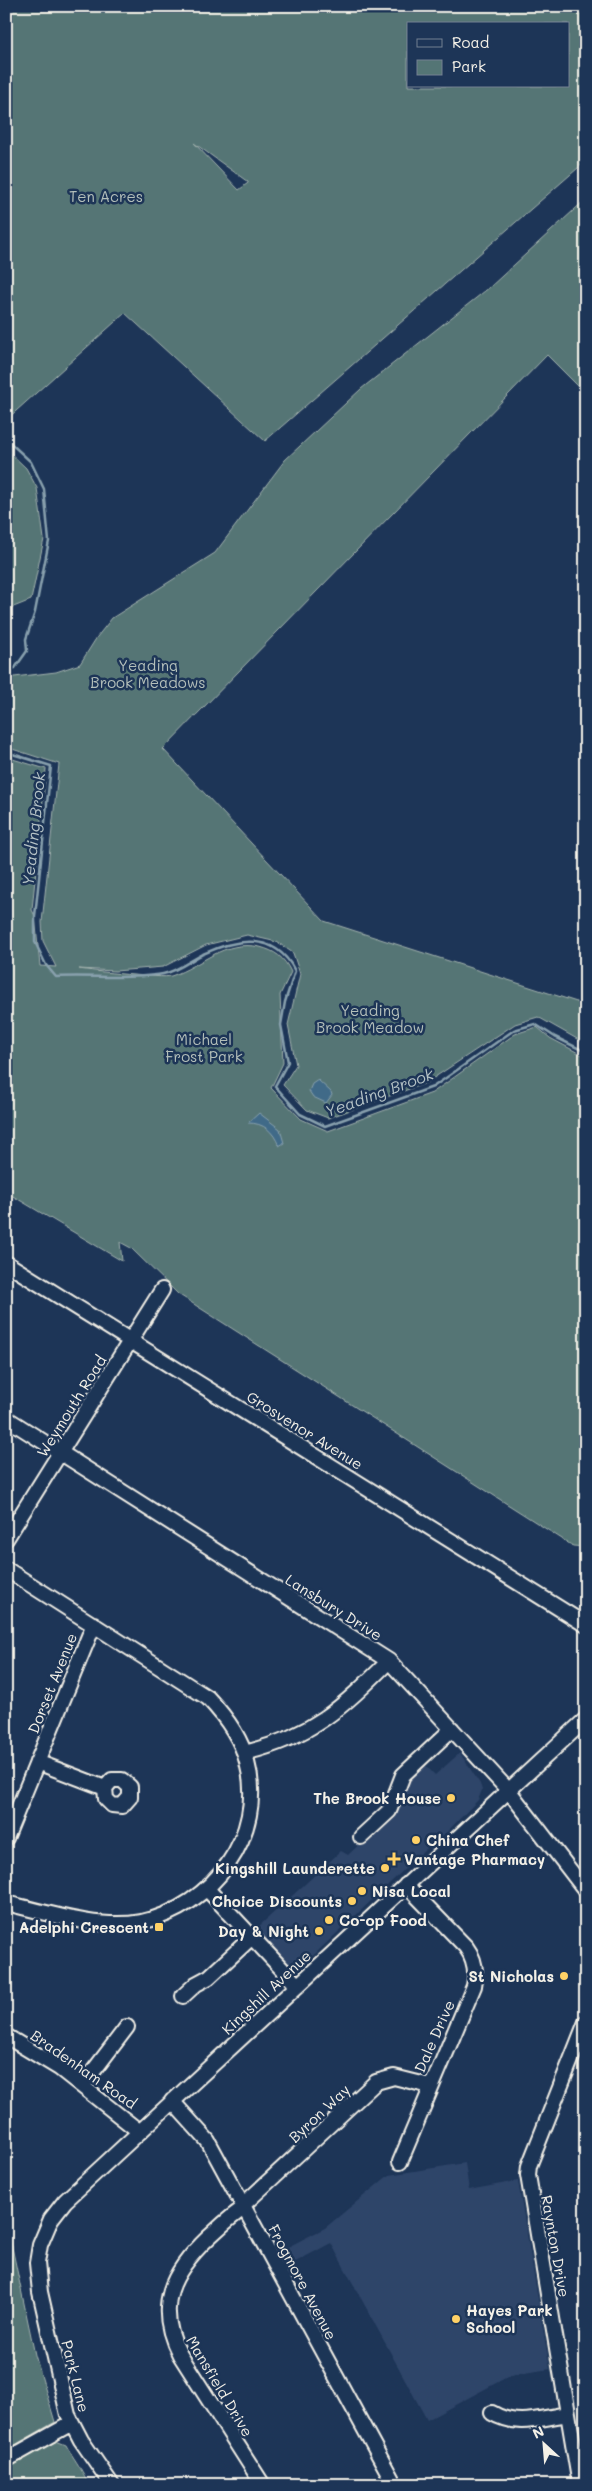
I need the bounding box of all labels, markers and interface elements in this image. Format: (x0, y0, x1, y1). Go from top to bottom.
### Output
legend (407, 22, 570, 88)
text: Road (452, 32, 489, 52)
text: Park (452, 56, 486, 76)
park label: Ten Acres (69, 186, 143, 206)
park label: Yeading Brook Meadows (90, 655, 206, 692)
water label: Yeading Brook (17, 771, 49, 887)
park label: Yeading Brook Meadow (316, 1000, 424, 1037)
park label: Michael Frost Park (165, 1029, 243, 1066)
water label: Yeading Brook (322, 1062, 437, 1121)
street label: Weymouth Road (32, 1351, 110, 1461)
street label: Grosvenor Avenue (243, 1386, 367, 1474)
street label: Lansbury Drive (282, 1569, 386, 1645)
street label: Dorset Avenue (23, 1630, 81, 1736)
place label: The Brook House (313, 1788, 441, 1808)
marker: The Brook House (445, 1792, 457, 1804)
place label: China Chef (426, 1830, 510, 1850)
marker: China Chef (410, 1834, 422, 1846)
place label: Vantage Pharmacy (404, 1849, 545, 1869)
marker: Vantage Pharmacy (388, 1853, 400, 1865)
place label: Kingshill Launderette (215, 1858, 375, 1878)
marker: Kingshill Launderette (379, 1862, 391, 1874)
place label: Nisa Local (372, 1881, 451, 1901)
marker: Nisa Local (356, 1885, 368, 1897)
place label: Choice Discounts (212, 1891, 342, 1911)
marker: Choice Discounts (346, 1895, 358, 1907)
place label: Co-op Food (339, 1910, 427, 1930)
marker: Co-op Food (323, 1914, 335, 1926)
place label: Adelphi Crescent (19, 1917, 149, 1937)
marker: Adelphi Crescent (153, 1921, 165, 1933)
place label: Day & Night (218, 1921, 309, 1941)
marker: Day & Night (313, 1925, 325, 1937)
street label: Kingshill Avenue (217, 1945, 315, 2039)
place label: St Nicholas (468, 1966, 554, 1986)
marker: St Nicholas (558, 1970, 570, 1982)
street label: Dale Drive (409, 1997, 459, 2075)
street label: Bradenham Road (27, 2025, 141, 2113)
street label: Byron Way (284, 2079, 354, 2147)
street label: Raynton Drive (537, 2193, 575, 2299)
street label: Frogmore Avenue (264, 2221, 342, 2343)
place label: Hayes Park School (466, 2300, 553, 2337)
marker: Hayes Park School (450, 2313, 462, 2325)
street label: Mansfield Drive (182, 2332, 258, 2440)
street label: Park Lane (57, 2338, 95, 2414)
north arrow (520, 2418, 570, 2468)
text: N (529, 2421, 547, 2443)

